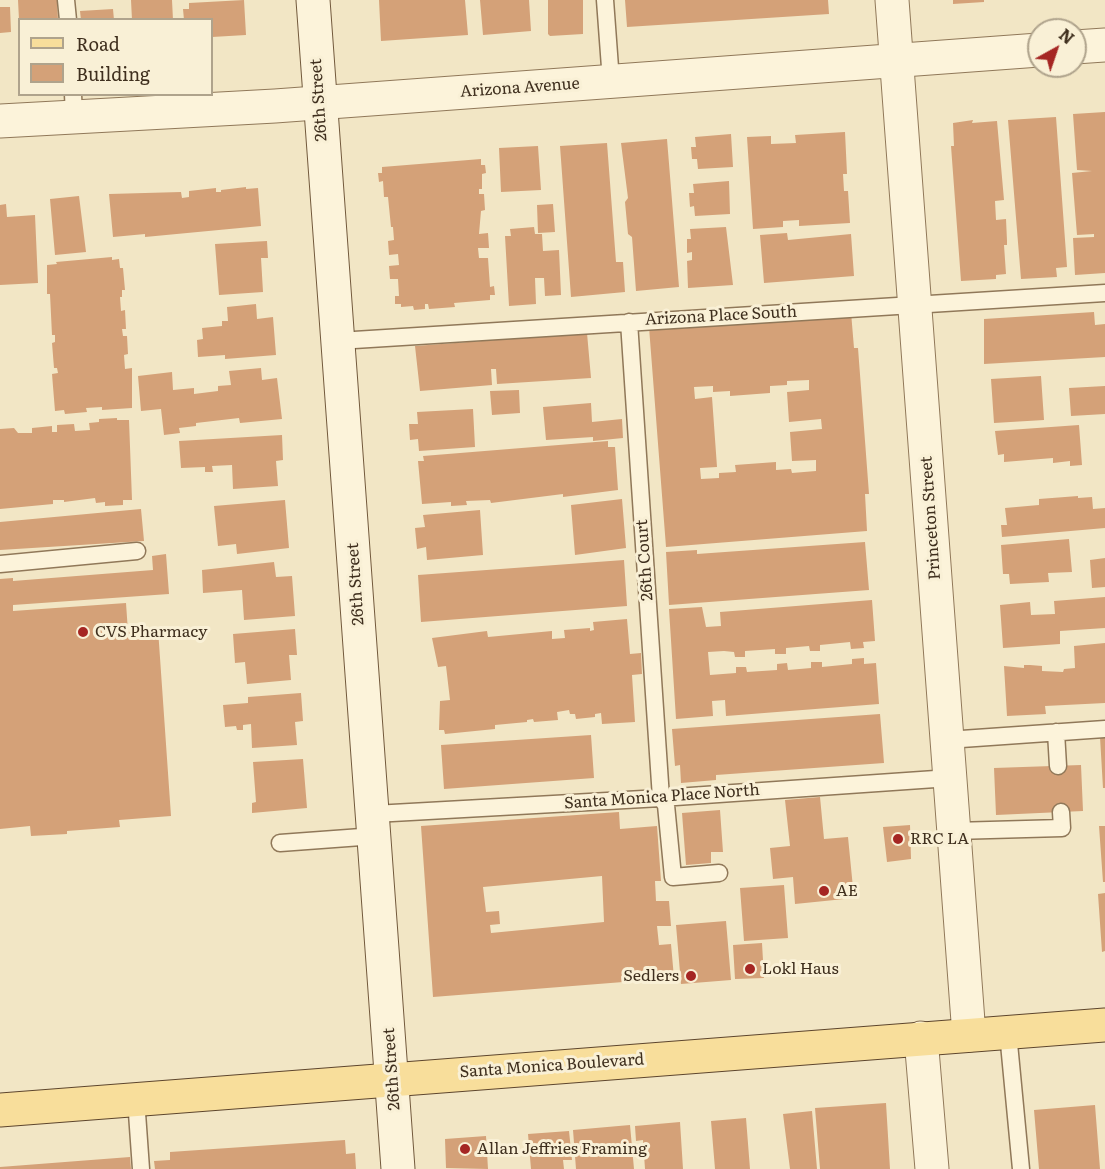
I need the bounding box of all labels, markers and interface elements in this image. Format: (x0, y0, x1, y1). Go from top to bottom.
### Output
legend (18, 18, 213, 96)
north arrow (1027, 18, 1087, 78)
text: N (1054, 22, 1080, 49)
text: Road (76, 30, 120, 57)
street label: 26th Street (307, 58, 331, 142)
text: Building (76, 60, 150, 87)
street label: Arizona Avenue (460, 74, 580, 102)
street label: Arizona Place South (644, 302, 798, 330)
street label: Princeton Street (917, 455, 945, 581)
street label: 26th Court (633, 519, 657, 601)
street label: 26th Street (344, 542, 368, 626)
place label: CVS Pharmacy (95, 622, 207, 642)
marker: CVS Pharmacy (76, 625, 90, 639)
street label: Santa Monica Place North (564, 781, 760, 813)
place label: RRC LA (910, 829, 969, 849)
marker: RRC LA (891, 832, 905, 846)
place label: AE (836, 881, 858, 901)
marker: AE (817, 884, 831, 898)
place label: Lokl Haus (762, 959, 839, 979)
marker: Lokl Haus (743, 962, 757, 976)
place label: Sedlers (623, 966, 679, 986)
marker: Sedlers (684, 969, 698, 983)
street label: 26th Street (380, 1027, 404, 1111)
street label: Santa Monica Boulevard (459, 1050, 645, 1082)
place label: Allan Jeffries Framing (477, 1139, 647, 1159)
marker: Allan Jeffries Framing (458, 1142, 472, 1156)

